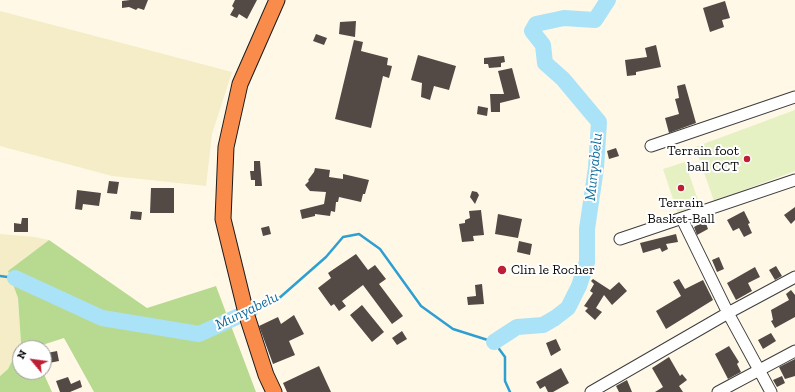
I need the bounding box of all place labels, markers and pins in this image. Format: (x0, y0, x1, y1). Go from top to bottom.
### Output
place label: Terrain foot ball CCT (667, 143, 739, 176)
marker: Terrain foot ball CCT (742, 154, 752, 164)
marker: Terrain Basket-Ball (676, 183, 686, 193)
place label: Terrain Basket-Ball (647, 195, 715, 228)
place label: Clin le Rocher (511, 262, 595, 278)
marker: Clin le Rocher (496, 264, 508, 276)

